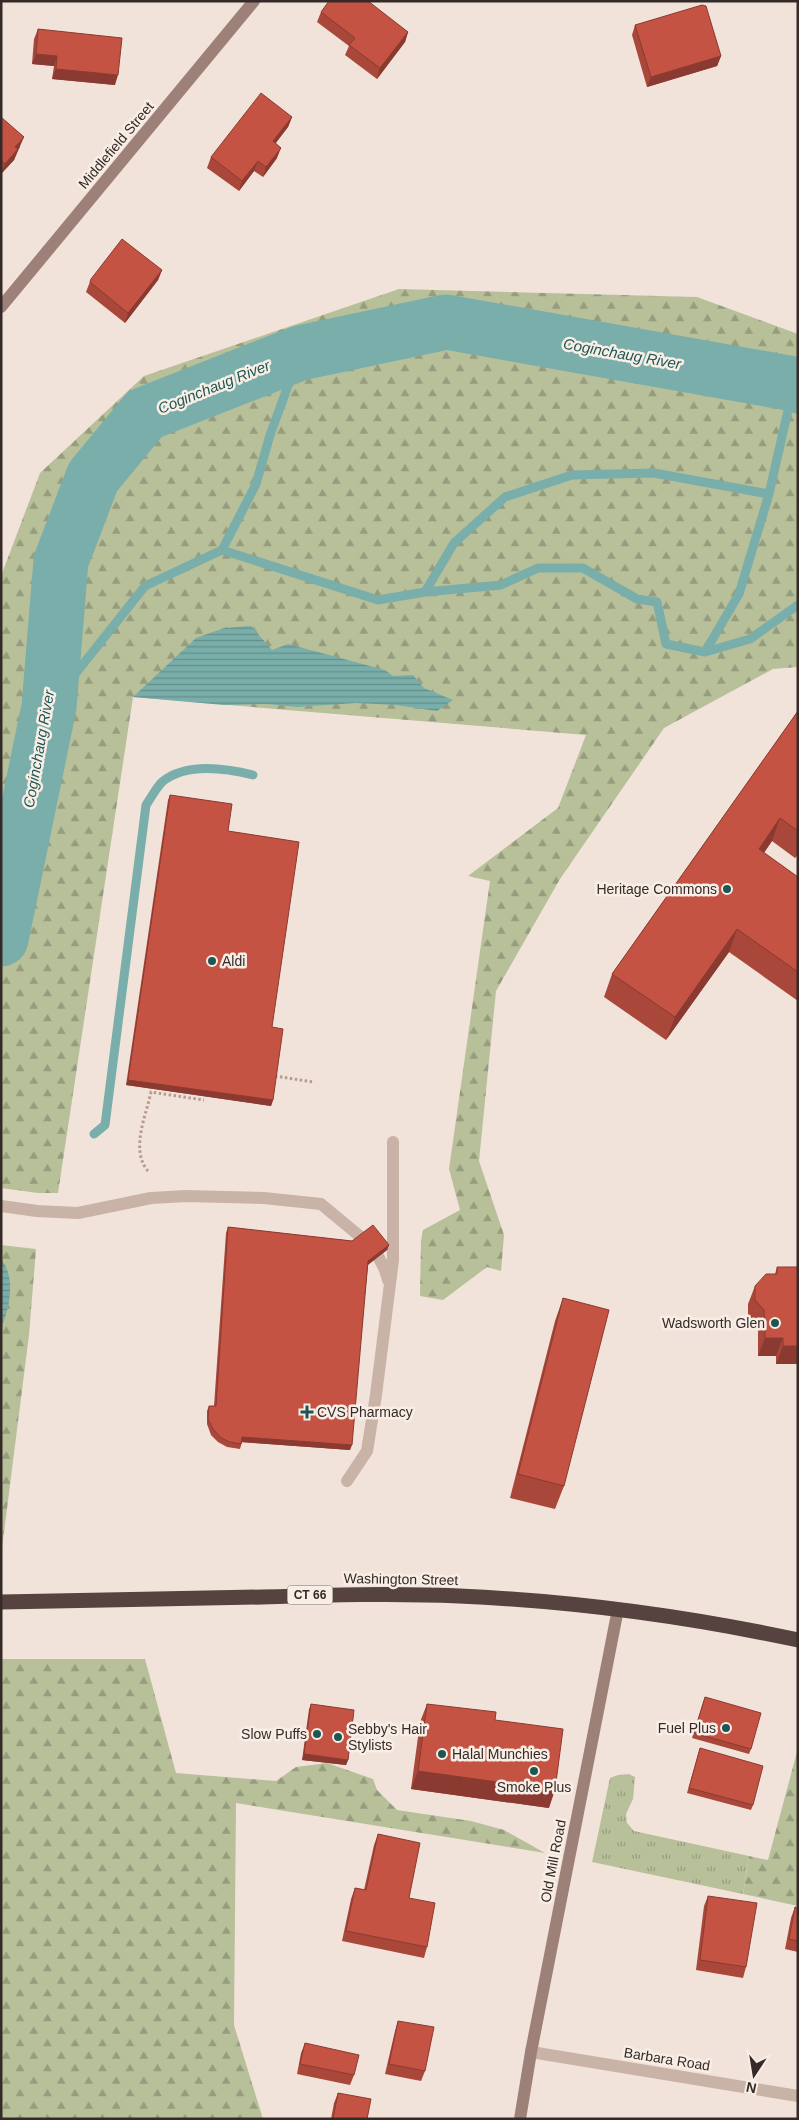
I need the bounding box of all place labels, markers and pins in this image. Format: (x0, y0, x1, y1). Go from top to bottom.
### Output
place label: Heritage Commons (596, 881, 717, 897)
marker: Heritage Commons (721, 883, 733, 895)
place label: Aldi (222, 953, 245, 969)
marker: Aldi (206, 955, 218, 967)
place label: Wadsworth Glen (662, 1315, 765, 1331)
marker: Wadsworth Glen (769, 1317, 781, 1329)
place label: CVS Pharmacy (317, 1404, 413, 1420)
marker: CVS Pharmacy (301, 1406, 313, 1418)
place label: Fuel Plus (658, 1720, 716, 1736)
place label: Sebby's Hair Stylists (348, 1721, 427, 1753)
marker: Fuel Plus (720, 1722, 732, 1734)
place label: Slow Puffs (241, 1726, 307, 1742)
marker: Slow Puffs (311, 1728, 323, 1740)
marker: Sebby's Hair Stylists (332, 1731, 344, 1743)
place label: Halal Munchies (452, 1746, 548, 1762)
marker: Halal Munchies (436, 1748, 448, 1760)
marker: Smoke Plus (528, 1765, 540, 1777)
place label: Smoke Plus (497, 1779, 571, 1795)

